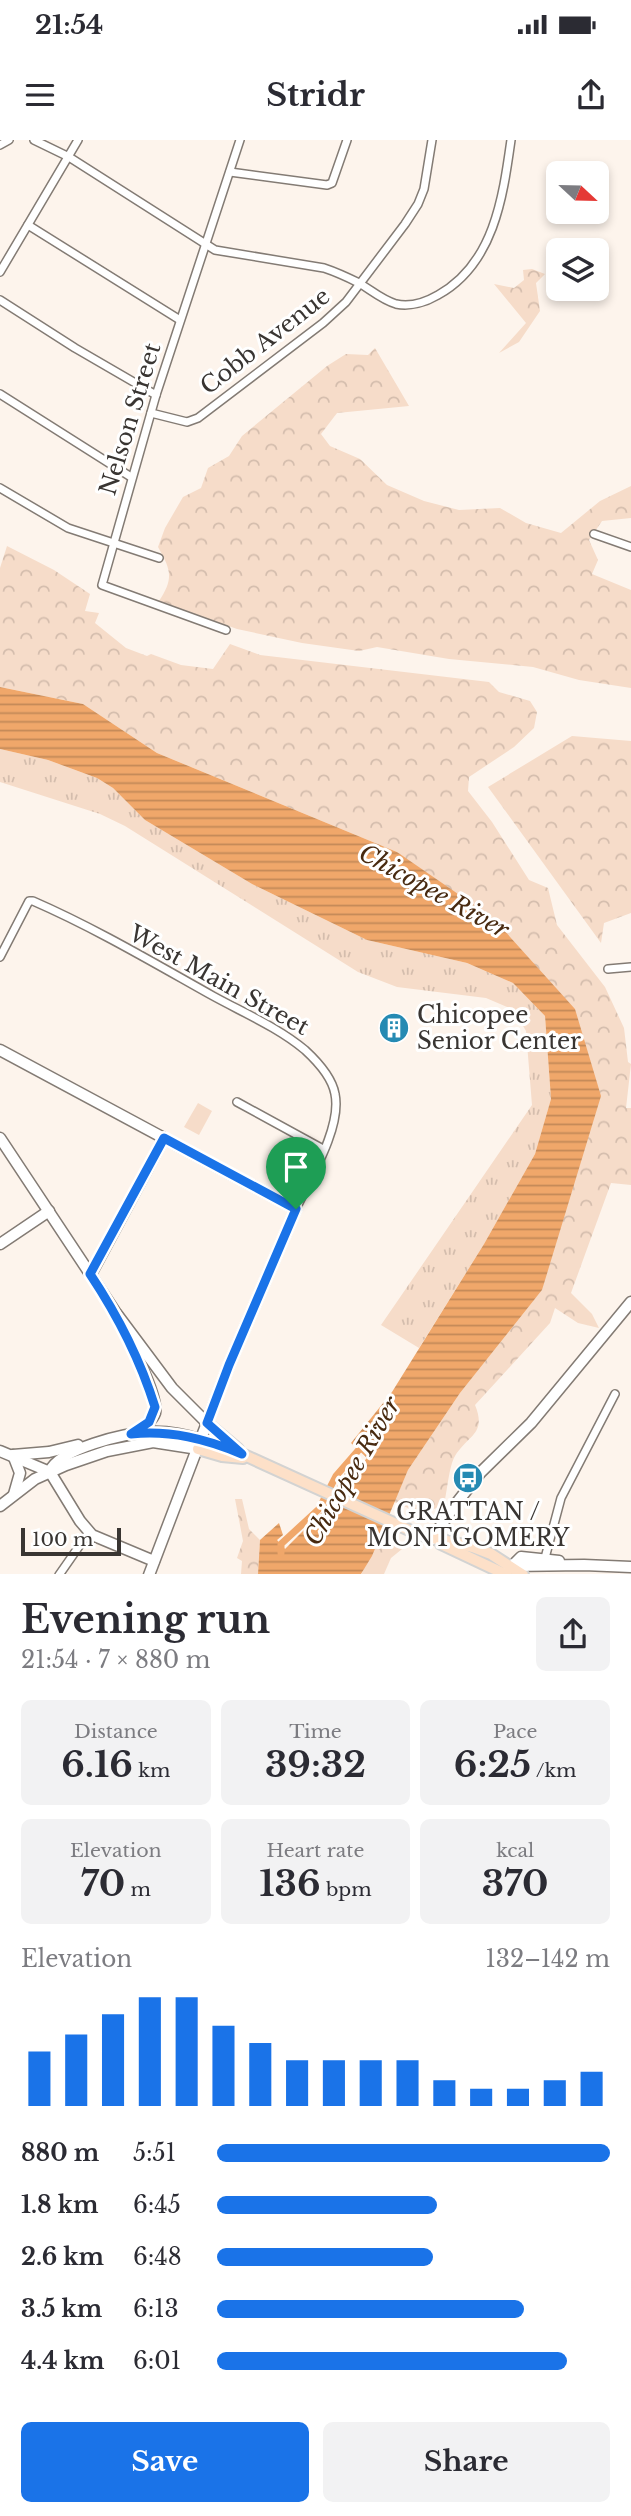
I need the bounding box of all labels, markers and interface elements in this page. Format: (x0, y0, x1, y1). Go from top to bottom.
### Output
text: 21:54 (35, 9, 103, 41)
text: Stridr (266, 75, 365, 115)
icon: menu (21, 76, 59, 114)
icon: share (572, 76, 610, 114)
north arrow (546, 161, 609, 224)
map controls (546, 161, 609, 301)
button: layers (546, 238, 609, 301)
street label: Cobb Avenue (195, 282, 335, 400)
street label: Nelson Street (94, 339, 167, 499)
water label: Chicopee River (354, 838, 515, 945)
street label: West Main Street (123, 918, 314, 1041)
place label: Chicopee Senior Center (417, 1001, 581, 1055)
building icon: Chicopee Senior Center (377, 1011, 411, 1045)
pin (266, 1137, 326, 1209)
icon: arrive (277, 1148, 315, 1186)
water label: Chicopee River (298, 1391, 407, 1550)
bus stop icon: GRATTAN / MONTGOMERY (451, 1461, 485, 1495)
place label: GRATTAN / MONTGOMERY (367, 1498, 569, 1552)
scale bar (21, 1526, 121, 1557)
text: 100 m (32, 1528, 93, 1551)
text: Evening run (21, 1596, 270, 1643)
button: share (536, 1597, 610, 1671)
text: 21:54 · 7 × 880 m (21, 1646, 211, 1674)
text: Distance (74, 1720, 158, 1743)
text: Time (289, 1720, 342, 1743)
text: Pace (493, 1720, 537, 1743)
text: 6.16 (61, 1743, 133, 1786)
text: 39:32 (265, 1743, 366, 1786)
text: 6:25 (454, 1743, 531, 1786)
text: km (133, 1759, 170, 1782)
text: /km (531, 1759, 577, 1782)
text: Elevation (70, 1839, 162, 1862)
text: Heart rate (267, 1839, 364, 1862)
text: kcal (496, 1839, 534, 1862)
text: 70 (81, 1862, 125, 1905)
text: 136 (259, 1862, 320, 1905)
text: 370 (482, 1862, 549, 1905)
text: m (125, 1878, 151, 1901)
text: bpm (320, 1878, 372, 1901)
text: Elevation (21, 1945, 132, 1973)
text: 132–142 m (486, 1945, 610, 1973)
text: 880 m (21, 2139, 99, 2167)
text: 5:51 (133, 2139, 176, 2167)
text: 1.8 km (21, 2191, 98, 2219)
text: 6:45 (133, 2191, 181, 2219)
text: 2.6 km (21, 2243, 104, 2271)
text: 6:48 (133, 2243, 182, 2271)
text: 3.5 km (21, 2295, 102, 2323)
text: 6:13 (133, 2295, 179, 2323)
text: 4.4 km (21, 2347, 104, 2375)
text: 6:01 (133, 2347, 181, 2375)
button: Save (21, 2422, 309, 2502)
button: Share (323, 2422, 610, 2502)

